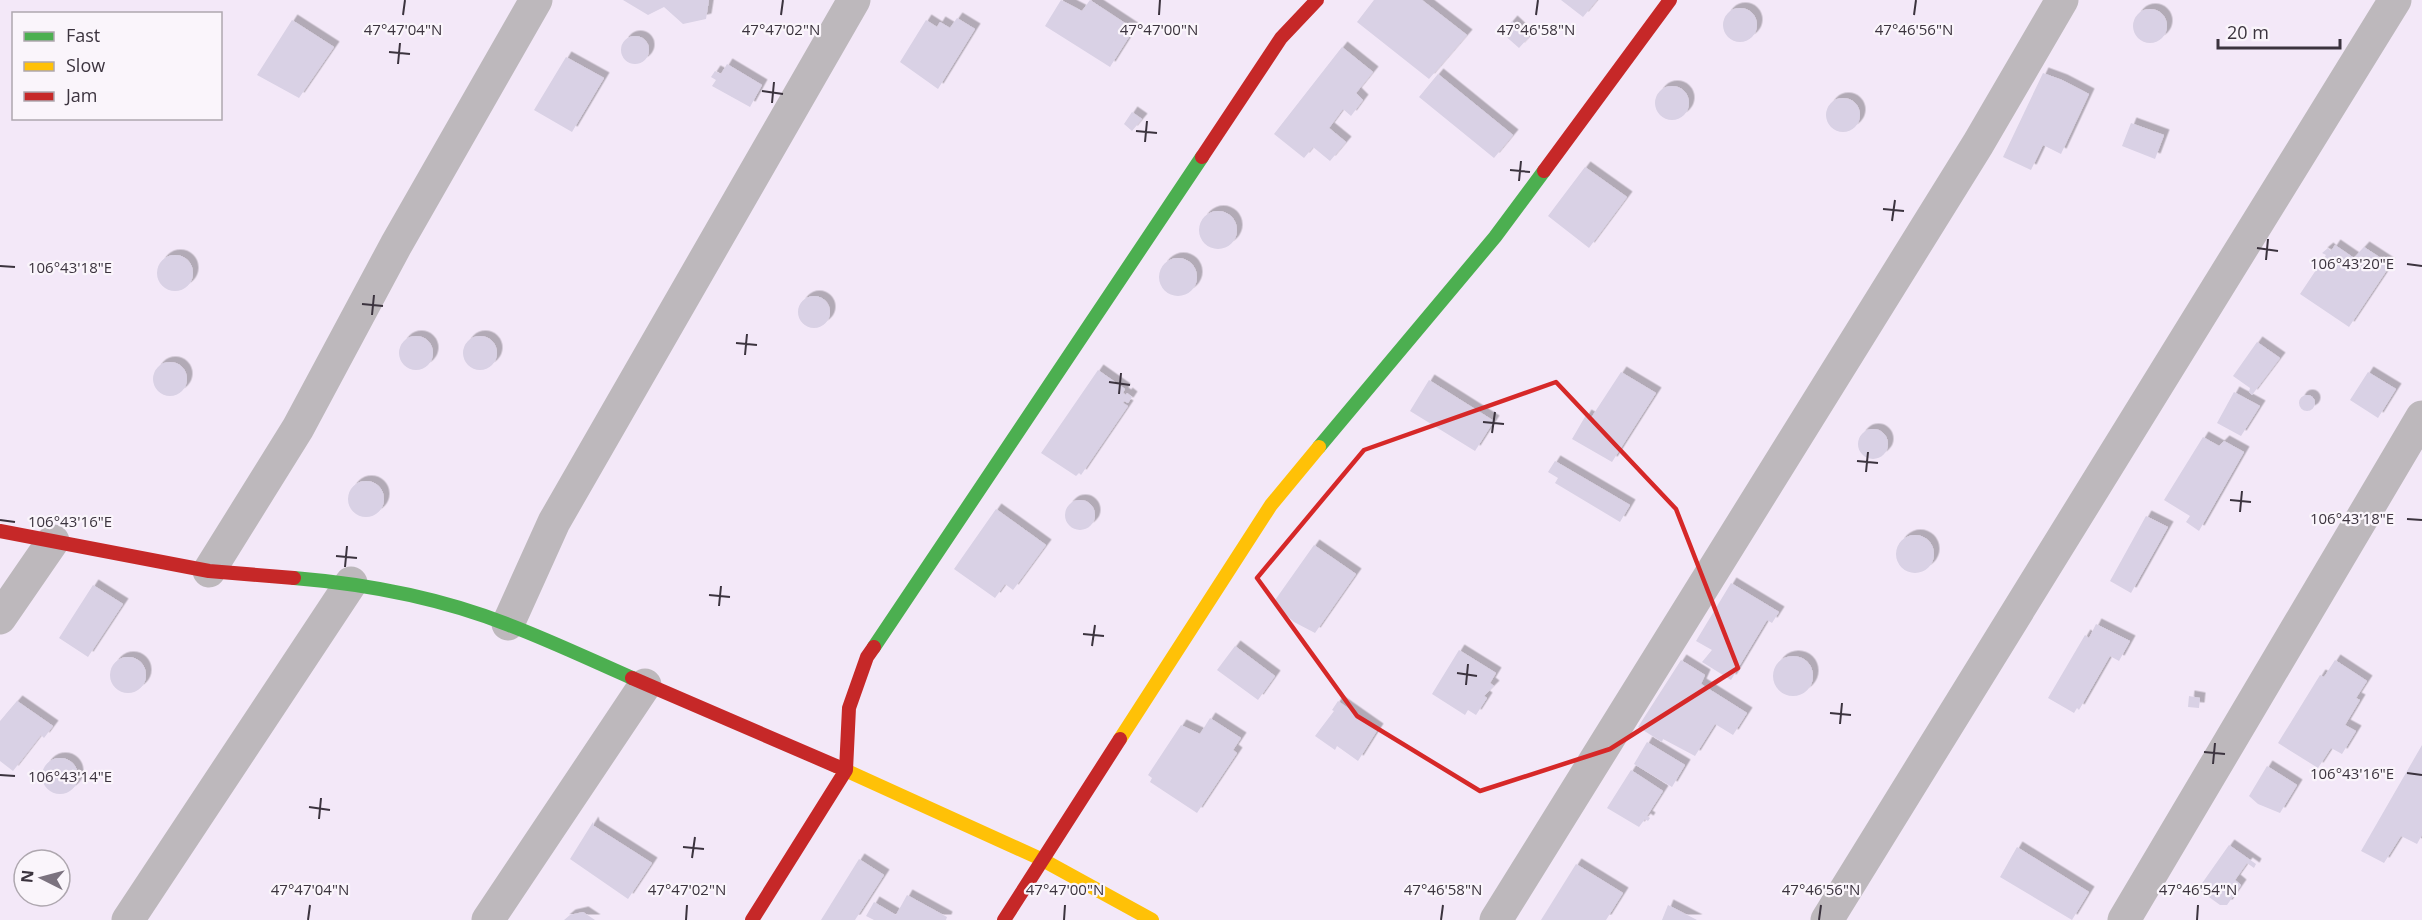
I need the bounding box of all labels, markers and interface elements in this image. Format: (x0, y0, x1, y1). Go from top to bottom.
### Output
legend (12, 12, 222, 120)
scale bar (2218, 12, 2340, 50)
text: 47°47'04"N (364, 19, 442, 39)
text: 47°47'02"N (742, 19, 820, 39)
text: 47°47'00"N (1120, 19, 1198, 39)
text: 47°46'58"N (1497, 19, 1575, 39)
text: 47°46'56"N (1875, 19, 1953, 39)
text: 20 m (2227, 20, 2269, 44)
text: Fast (66, 23, 100, 47)
text: Slow (66, 53, 105, 77)
text: Jam (64, 83, 98, 107)
text: 106°43'20"E (2310, 253, 2394, 273)
text: 106°43'18"E (28, 257, 112, 277)
text: 106°43'18"E (2310, 508, 2394, 528)
text: 106°43'16"E (28, 511, 112, 531)
text: 106°43'16"E (2310, 763, 2394, 783)
text: 106°43'14"E (28, 766, 112, 786)
north arrow (12, 848, 72, 908)
text: N (15, 869, 39, 884)
text: 47°47'04"N (271, 879, 349, 899)
text: 47°47'02"N (648, 879, 726, 899)
text: 47°47'00"N (1026, 879, 1104, 899)
text: 47°46'58"N (1404, 879, 1482, 899)
text: 47°46'56"N (1782, 879, 1860, 899)
text: 47°46'54"N (2159, 879, 2237, 899)

